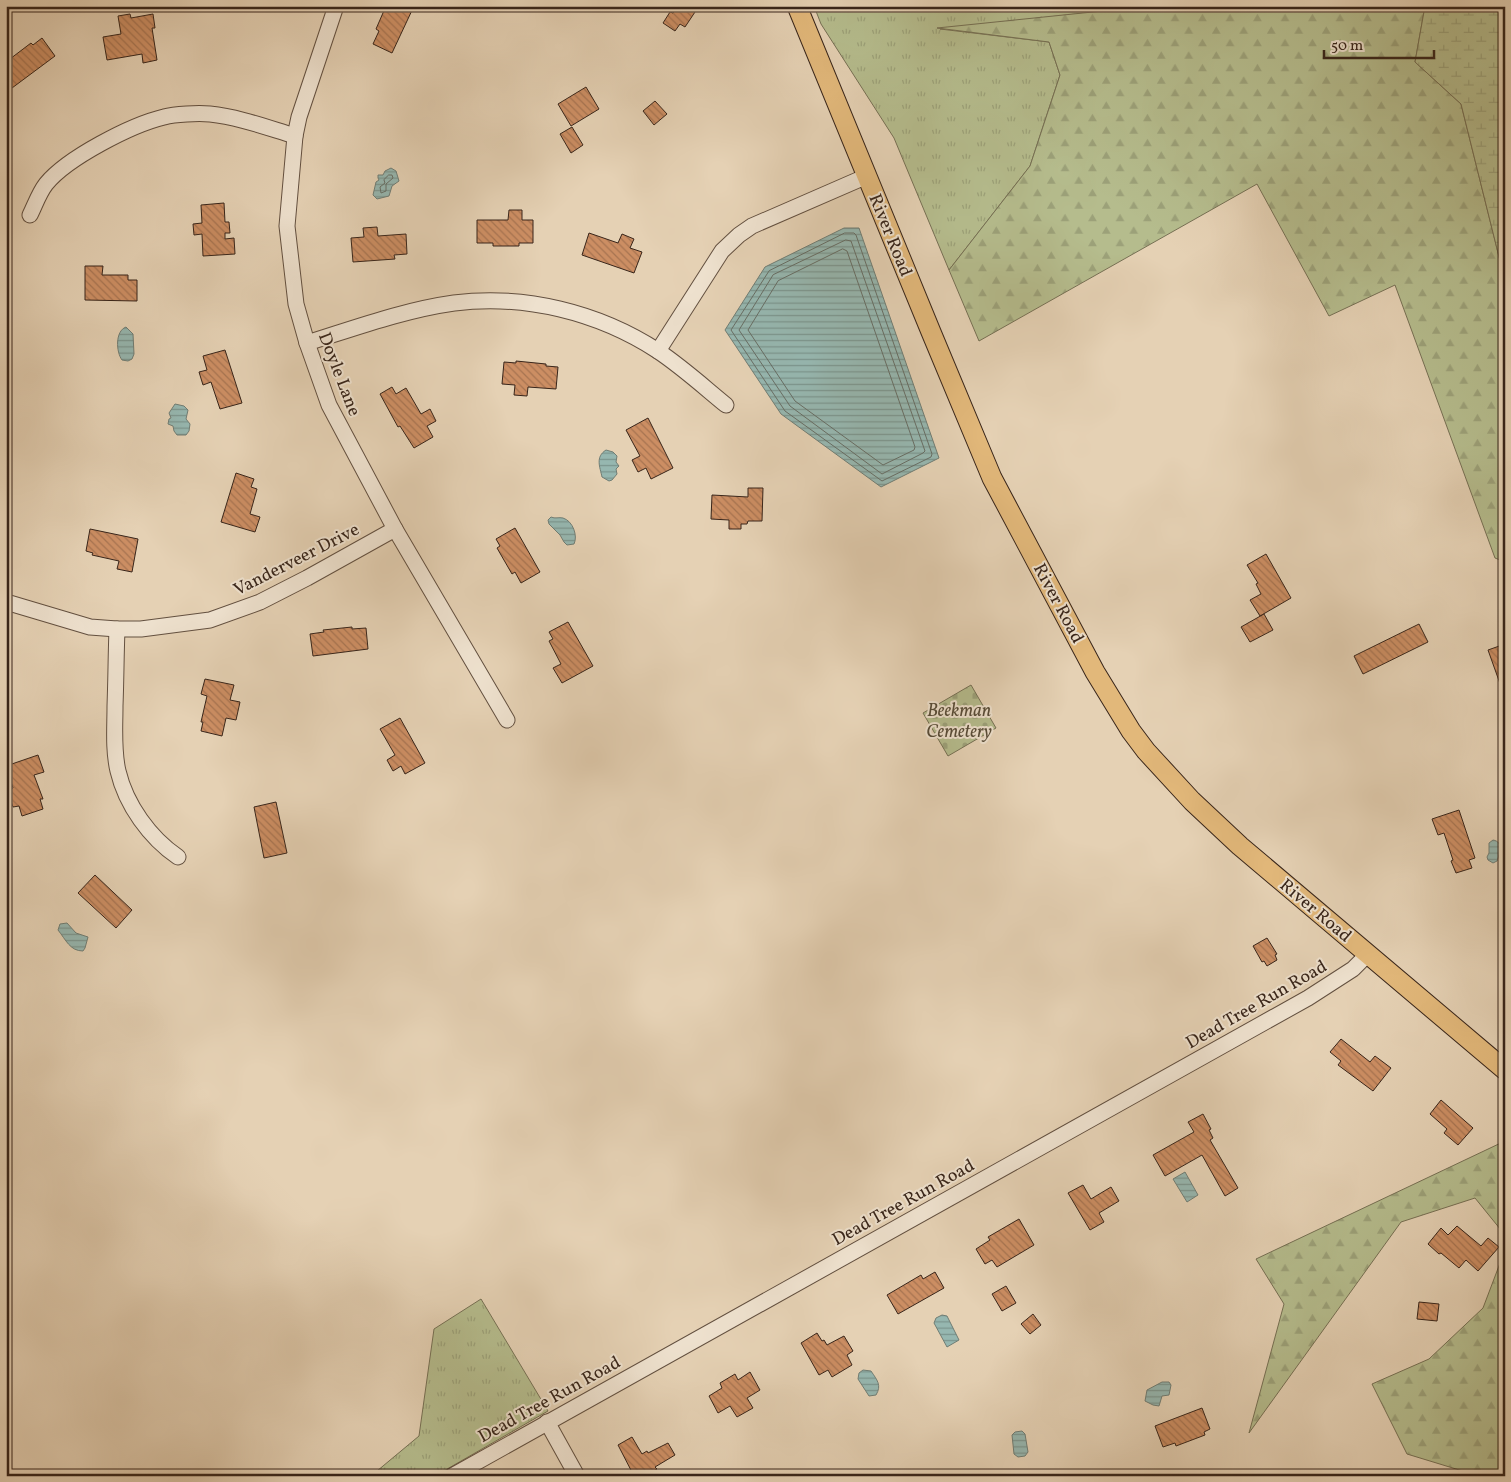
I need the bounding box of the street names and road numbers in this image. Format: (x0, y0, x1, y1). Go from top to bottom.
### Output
street label: River Road (862, 190, 918, 281)
street label: Doyle Lane (311, 329, 366, 420)
street label: Vanderveer Drive (229, 518, 364, 603)
street label: River Road (1026, 559, 1089, 648)
street label: River Road (1274, 873, 1357, 949)
street label: Dead Tree Run Road (1182, 955, 1332, 1056)
street label: Dead Tree Run Road (828, 1154, 979, 1253)
street label: Dead Tree Run Road (474, 1351, 625, 1450)

